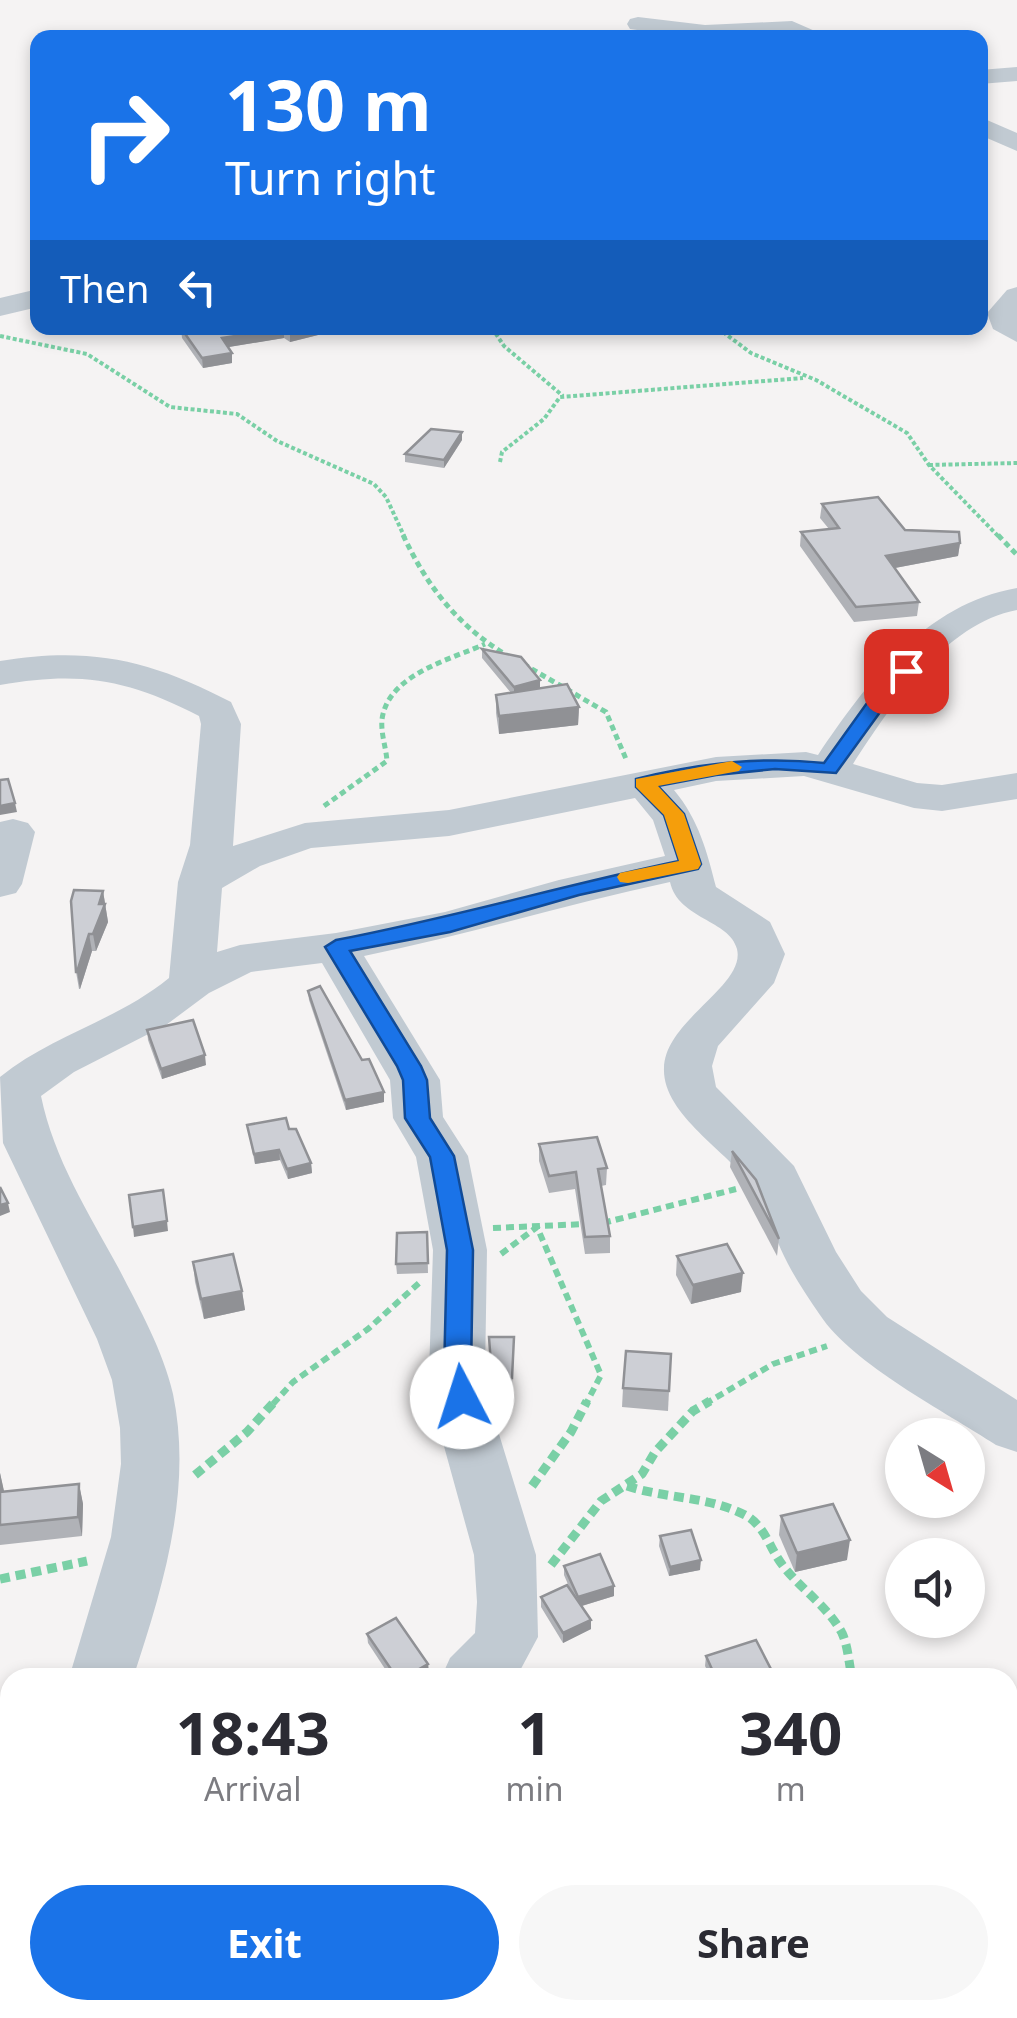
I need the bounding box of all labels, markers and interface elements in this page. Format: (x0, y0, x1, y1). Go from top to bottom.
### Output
text: 130 m (225, 56, 432, 152)
icon: right (60, 70, 190, 200)
text: Turn right (225, 147, 436, 208)
icon: left (170, 260, 225, 315)
text: Then (60, 262, 150, 314)
pin (864, 629, 949, 714)
icon: arrive (879, 644, 934, 699)
position arrow (410, 1345, 514, 1449)
north arrow (885, 1418, 985, 1518)
map controls (885, 1418, 985, 1638)
button: sound (885, 1538, 985, 1638)
text: 18:43 (176, 1691, 330, 1773)
text: 1 (517, 1691, 552, 1773)
text: 340 (739, 1691, 842, 1773)
text: Arrival (204, 1767, 302, 1810)
text: min (506, 1767, 564, 1810)
text: m (776, 1767, 806, 1810)
button: Exit (30, 1885, 499, 2000)
button: Share (519, 1885, 988, 2000)

